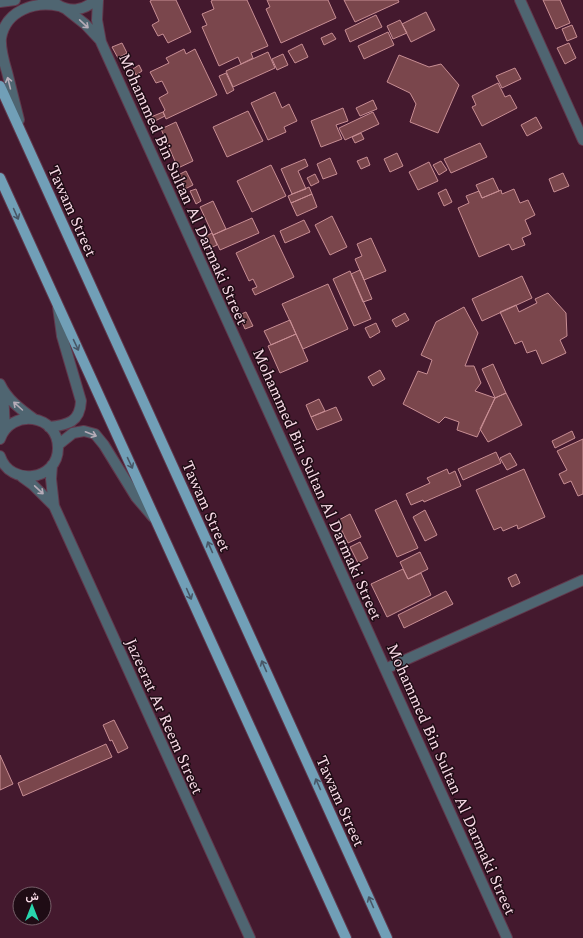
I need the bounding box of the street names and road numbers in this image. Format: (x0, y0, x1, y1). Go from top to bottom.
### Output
street label: Mohammed Bin Sultan Al Darmaki Street (112, 50, 254, 329)
street label: Tawam Street (41, 162, 103, 261)
street label: Mohammed Bin Sultan Al Darmaki Street (246, 345, 388, 624)
street label: Tawam Street (175, 457, 237, 556)
street label: Jazeerat Ar Reem Street (119, 635, 209, 799)
street label: Mohammed Bin Sultan Al Darmaki Street (380, 640, 522, 919)
street label: Tawam Street (309, 752, 371, 851)

